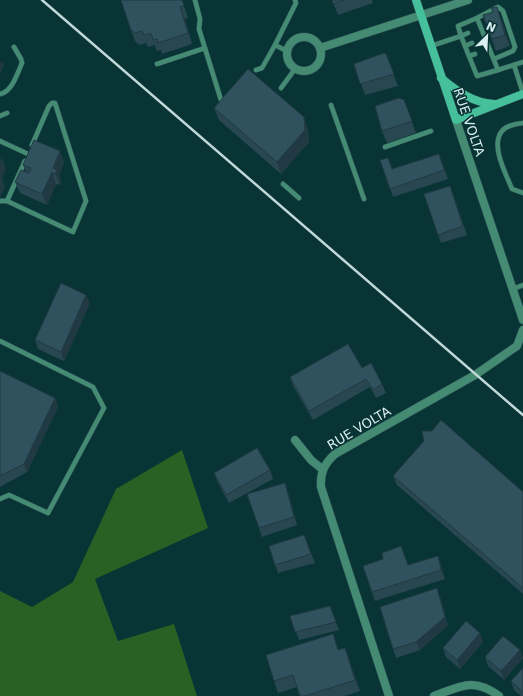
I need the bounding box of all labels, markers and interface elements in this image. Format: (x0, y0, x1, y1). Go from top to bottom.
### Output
north arrow (467, 16, 507, 56)
text: N (484, 20, 498, 35)
street label: RUE VOLTA (450, 86, 488, 158)
street label: RUE VOLTA (325, 403, 393, 453)

